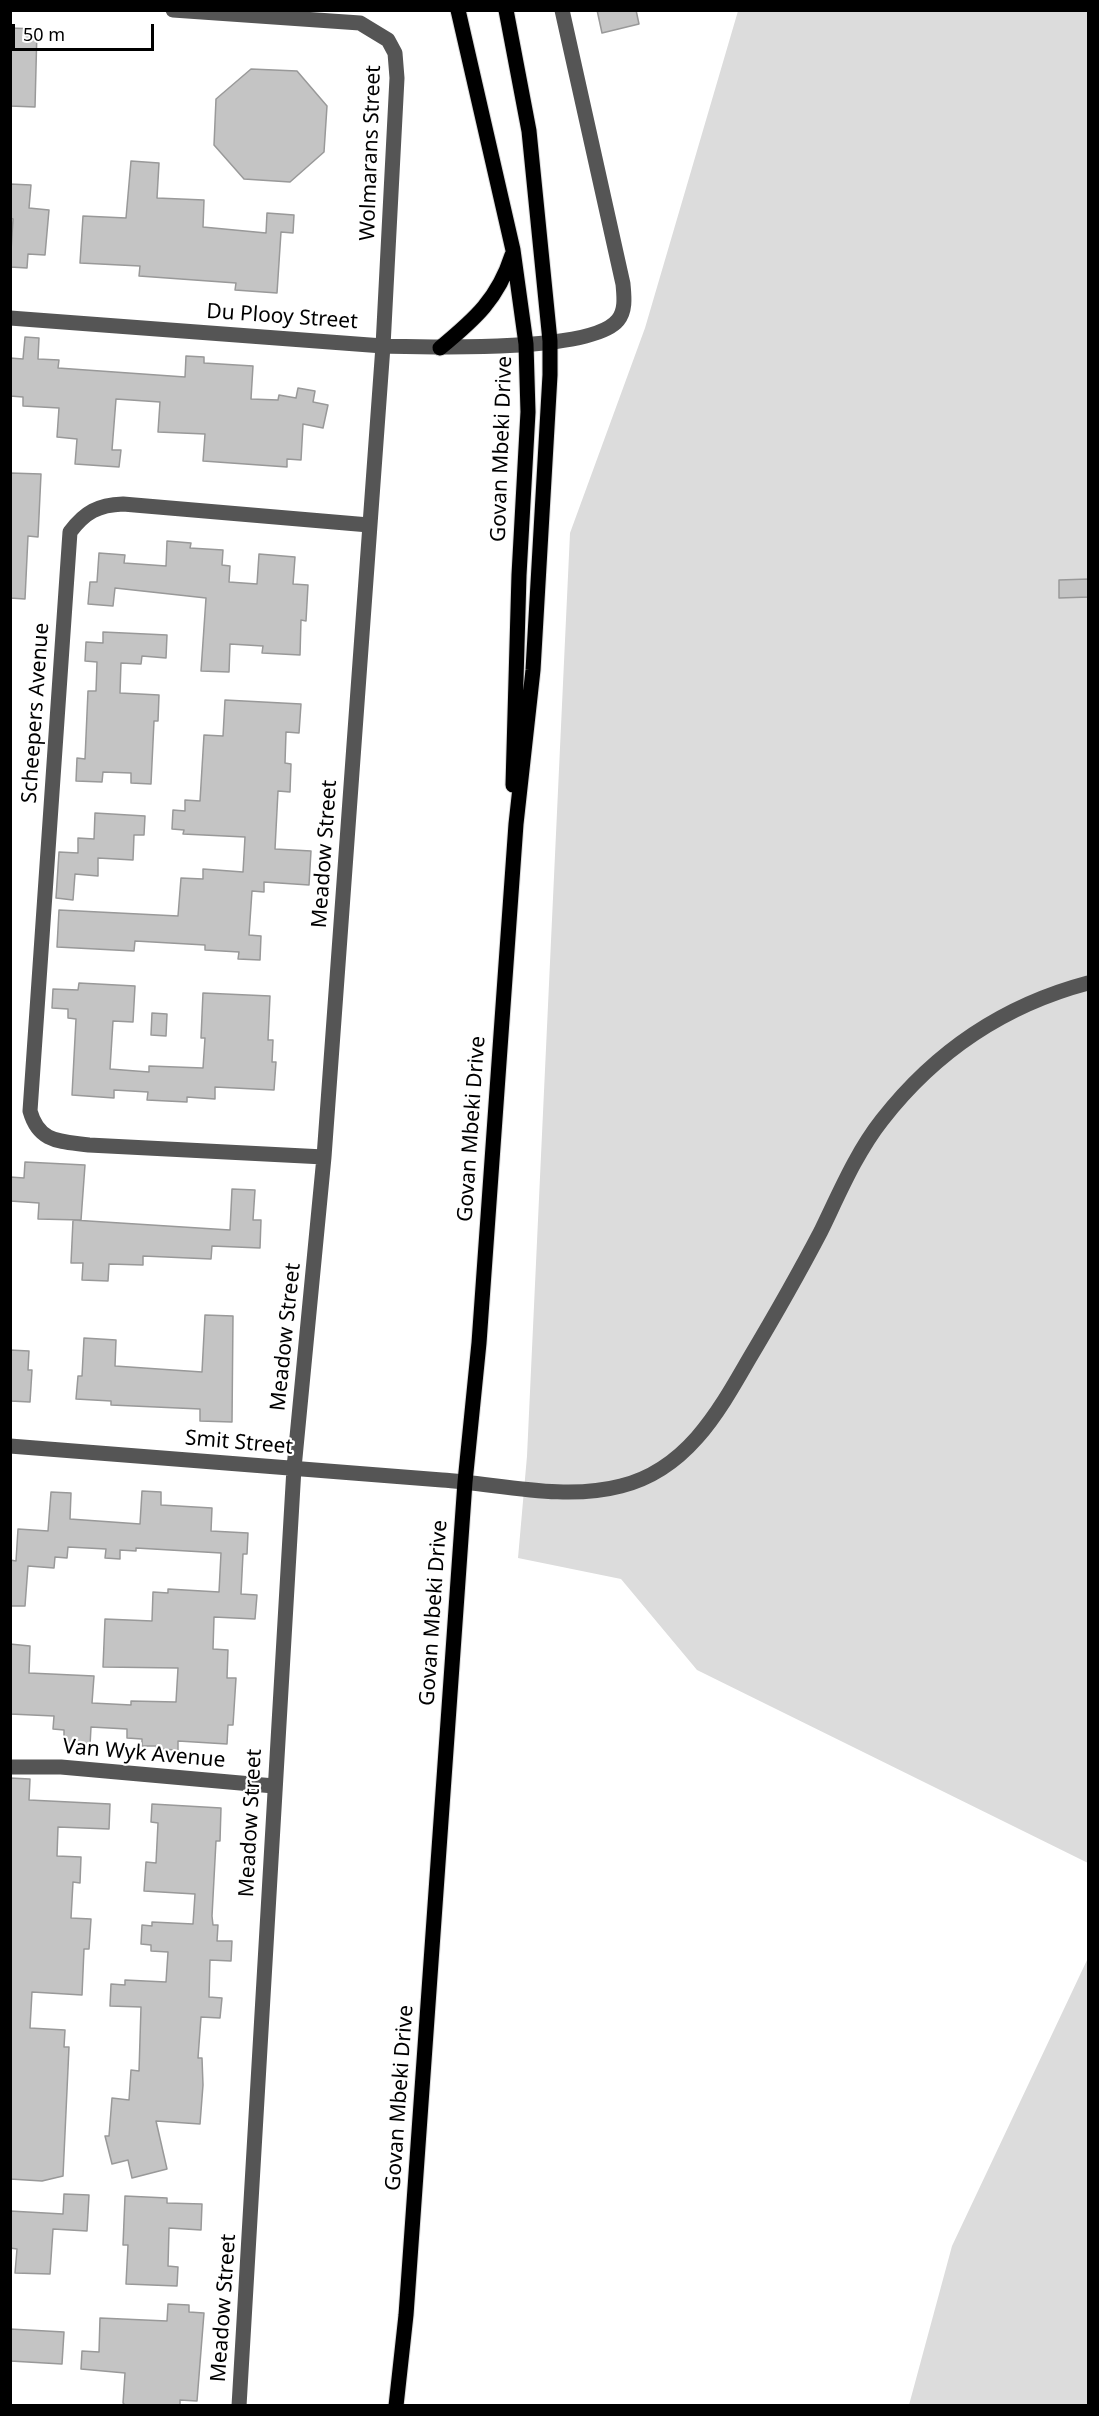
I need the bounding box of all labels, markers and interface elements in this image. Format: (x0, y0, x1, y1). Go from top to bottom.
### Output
scale bar (15, 12, 158, 50)
text: 50 m (23, 22, 65, 46)
street label: Wolmarans Street (355, 65, 387, 241)
street label: Du Plooy Street (205, 299, 359, 335)
street label: Govan Mbeki Drive (486, 355, 518, 543)
street label: Scheepers Avenue (17, 622, 55, 804)
street label: Meadow Street (307, 779, 343, 929)
street label: Govan Mbeki Drive (453, 1035, 491, 1223)
street label: Meadow Street (266, 1262, 306, 1412)
street label: Smit Street (184, 1426, 294, 1460)
street label: Govan Mbeki Drive (415, 1519, 453, 1707)
street label: Van Wyk Avenue (62, 1734, 226, 1774)
street label: Meadow Street (235, 1748, 267, 1898)
street label: Govan Mbeki Drive (381, 2004, 419, 2192)
street label: Meadow Street (206, 2233, 242, 2383)

